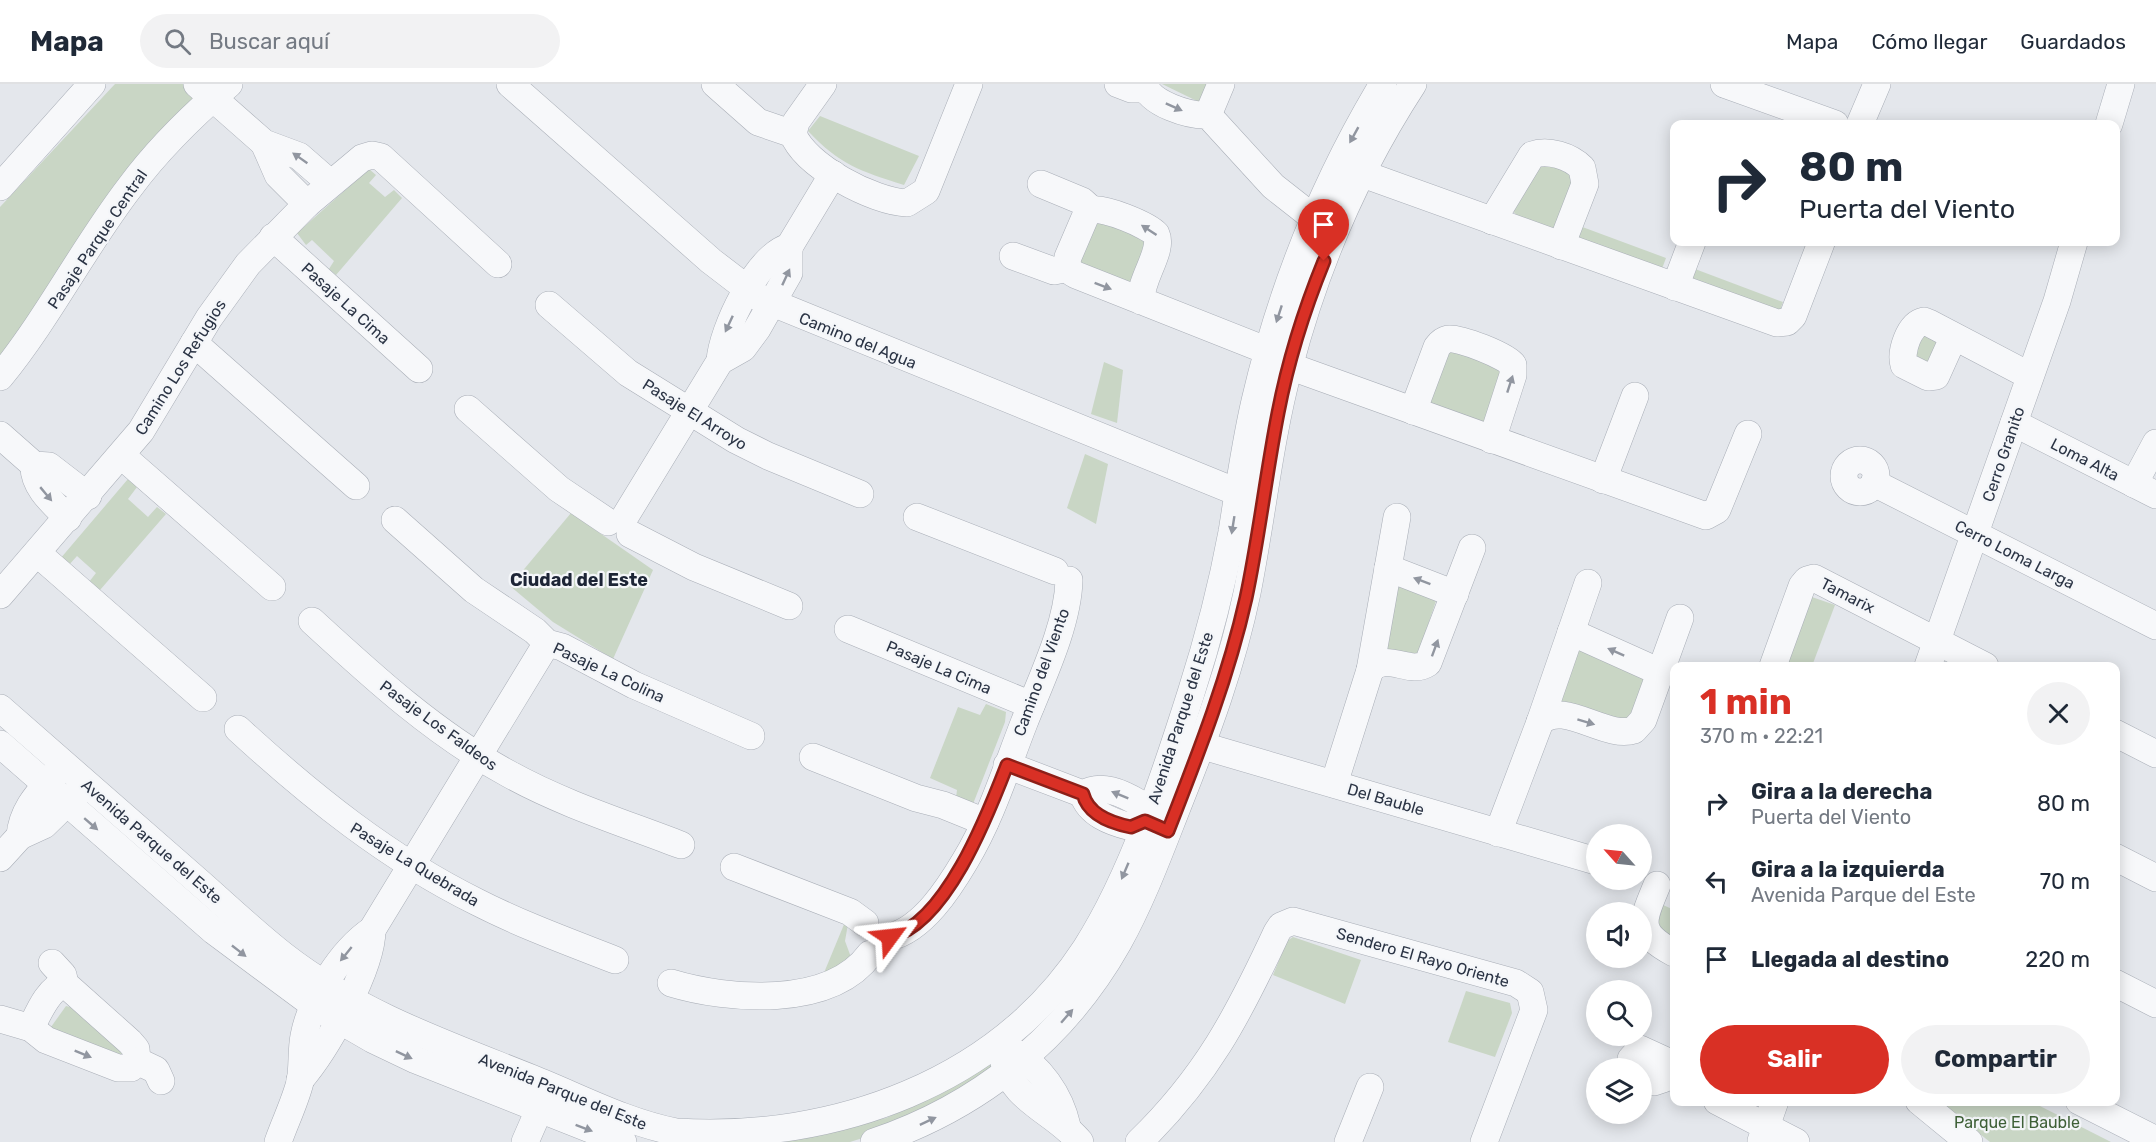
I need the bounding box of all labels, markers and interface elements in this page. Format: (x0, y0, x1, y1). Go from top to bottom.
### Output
search box (140, 14, 560, 68)
text: Mapa (30, 25, 104, 58)
icon: search (161, 25, 194, 58)
text: Buscar aquí (209, 28, 329, 55)
text: Mapa (1786, 29, 1838, 54)
text: Cómo llegar (1871, 29, 1987, 54)
text: Guardados (2020, 29, 2126, 54)
one-way arrow (1166, 102, 1183, 111)
one-way arrow (1349, 127, 1359, 144)
text: 80 m (1799, 142, 1903, 192)
icon: right (1700, 144, 1778, 222)
one-way arrow (292, 153, 308, 164)
street label: Pasaje Parque Central (44, 166, 151, 313)
text: Puerta del Viento (1799, 193, 2015, 225)
pin (1298, 199, 1349, 261)
icon: arrive (1307, 208, 1340, 241)
one-way arrow (1140, 225, 1157, 236)
street label: Pasaje La Cima (298, 259, 394, 348)
one-way arrow (782, 269, 791, 286)
one-way arrow (1095, 281, 1113, 291)
street label: Camino Los Refugios (131, 296, 230, 439)
one-way arrow (1274, 305, 1283, 323)
street label: Camino del Agua (796, 308, 919, 373)
one-way arrow (724, 316, 734, 334)
street label: Pasaje El Arroyo (639, 375, 750, 454)
one-way arrow (1506, 375, 1515, 393)
street label: Cerro Granito (1978, 404, 2029, 504)
street label: Loma Alta (2047, 434, 2122, 485)
one-way arrow (39, 486, 52, 502)
one-way arrow (1228, 516, 1237, 535)
street label: Cerro Loma Larga (1952, 516, 2078, 593)
district label: Ciudad del Este (510, 569, 648, 591)
street label: Tamarix (1818, 574, 1878, 617)
one-way arrow (1412, 576, 1430, 586)
street label: Camino del Viento (1010, 606, 1073, 739)
street label: Avenida Parque del Este (1144, 630, 1217, 807)
street label: Pasaje La Cima (883, 637, 994, 698)
street label: Pasaje La Colina (550, 638, 668, 707)
one-way arrow (1430, 638, 1440, 656)
one-way arrow (1606, 647, 1624, 657)
street label: Pasaje Los Faldeos (376, 676, 501, 774)
text: 1 min (1700, 680, 1792, 723)
button: close (2027, 682, 2090, 745)
one-way arrow (1577, 718, 1595, 727)
text: 370 m · 22:21 (1700, 724, 1823, 748)
street label: Avenida Parque del Este (78, 775, 226, 908)
text: Gira a la derecha (1751, 778, 1932, 805)
street label: Del Bauble (1345, 779, 1427, 820)
icon: right (1700, 787, 1733, 820)
one-way arrow (1111, 789, 1129, 799)
text: 80 m (2037, 790, 2090, 817)
text: Puerta del Viento (1751, 805, 1911, 829)
one-way arrow (83, 817, 98, 830)
street label: Pasaje La Quebrada (347, 818, 483, 910)
north arrow (1586, 824, 1652, 890)
map controls (1586, 824, 1652, 1124)
text: Gira a la izquierda (1751, 856, 1945, 883)
one-way arrow (1120, 862, 1130, 880)
icon: left (1700, 865, 1733, 898)
text: 70 m (2040, 868, 2090, 895)
text: Avenida Parque del Este (1751, 883, 1976, 907)
button: sound (1586, 902, 1652, 968)
position arrow (858, 905, 922, 969)
street label: Sendero El Rayo Oriente (1334, 924, 1512, 991)
icon: arrive (1700, 943, 1733, 976)
one-way arrow (231, 945, 246, 957)
one-way arrow (339, 946, 352, 962)
text: Llegada al destino (1751, 946, 1949, 973)
text: 220 m (2025, 946, 2090, 973)
button: search (1586, 980, 1652, 1046)
one-way arrow (1060, 1008, 1073, 1024)
button: Salir (1700, 1025, 1889, 1094)
button: Compartir (1901, 1025, 2090, 1094)
one-way arrow (74, 1049, 92, 1059)
street label: Avenida Parque del Este (476, 1049, 650, 1134)
one-way arrow (395, 1050, 412, 1059)
button: layers (1586, 1058, 1652, 1124)
park label: Parque El Bauble (1954, 1113, 2080, 1132)
one-way arrow (920, 1116, 937, 1125)
one-way arrow (575, 1123, 593, 1133)

